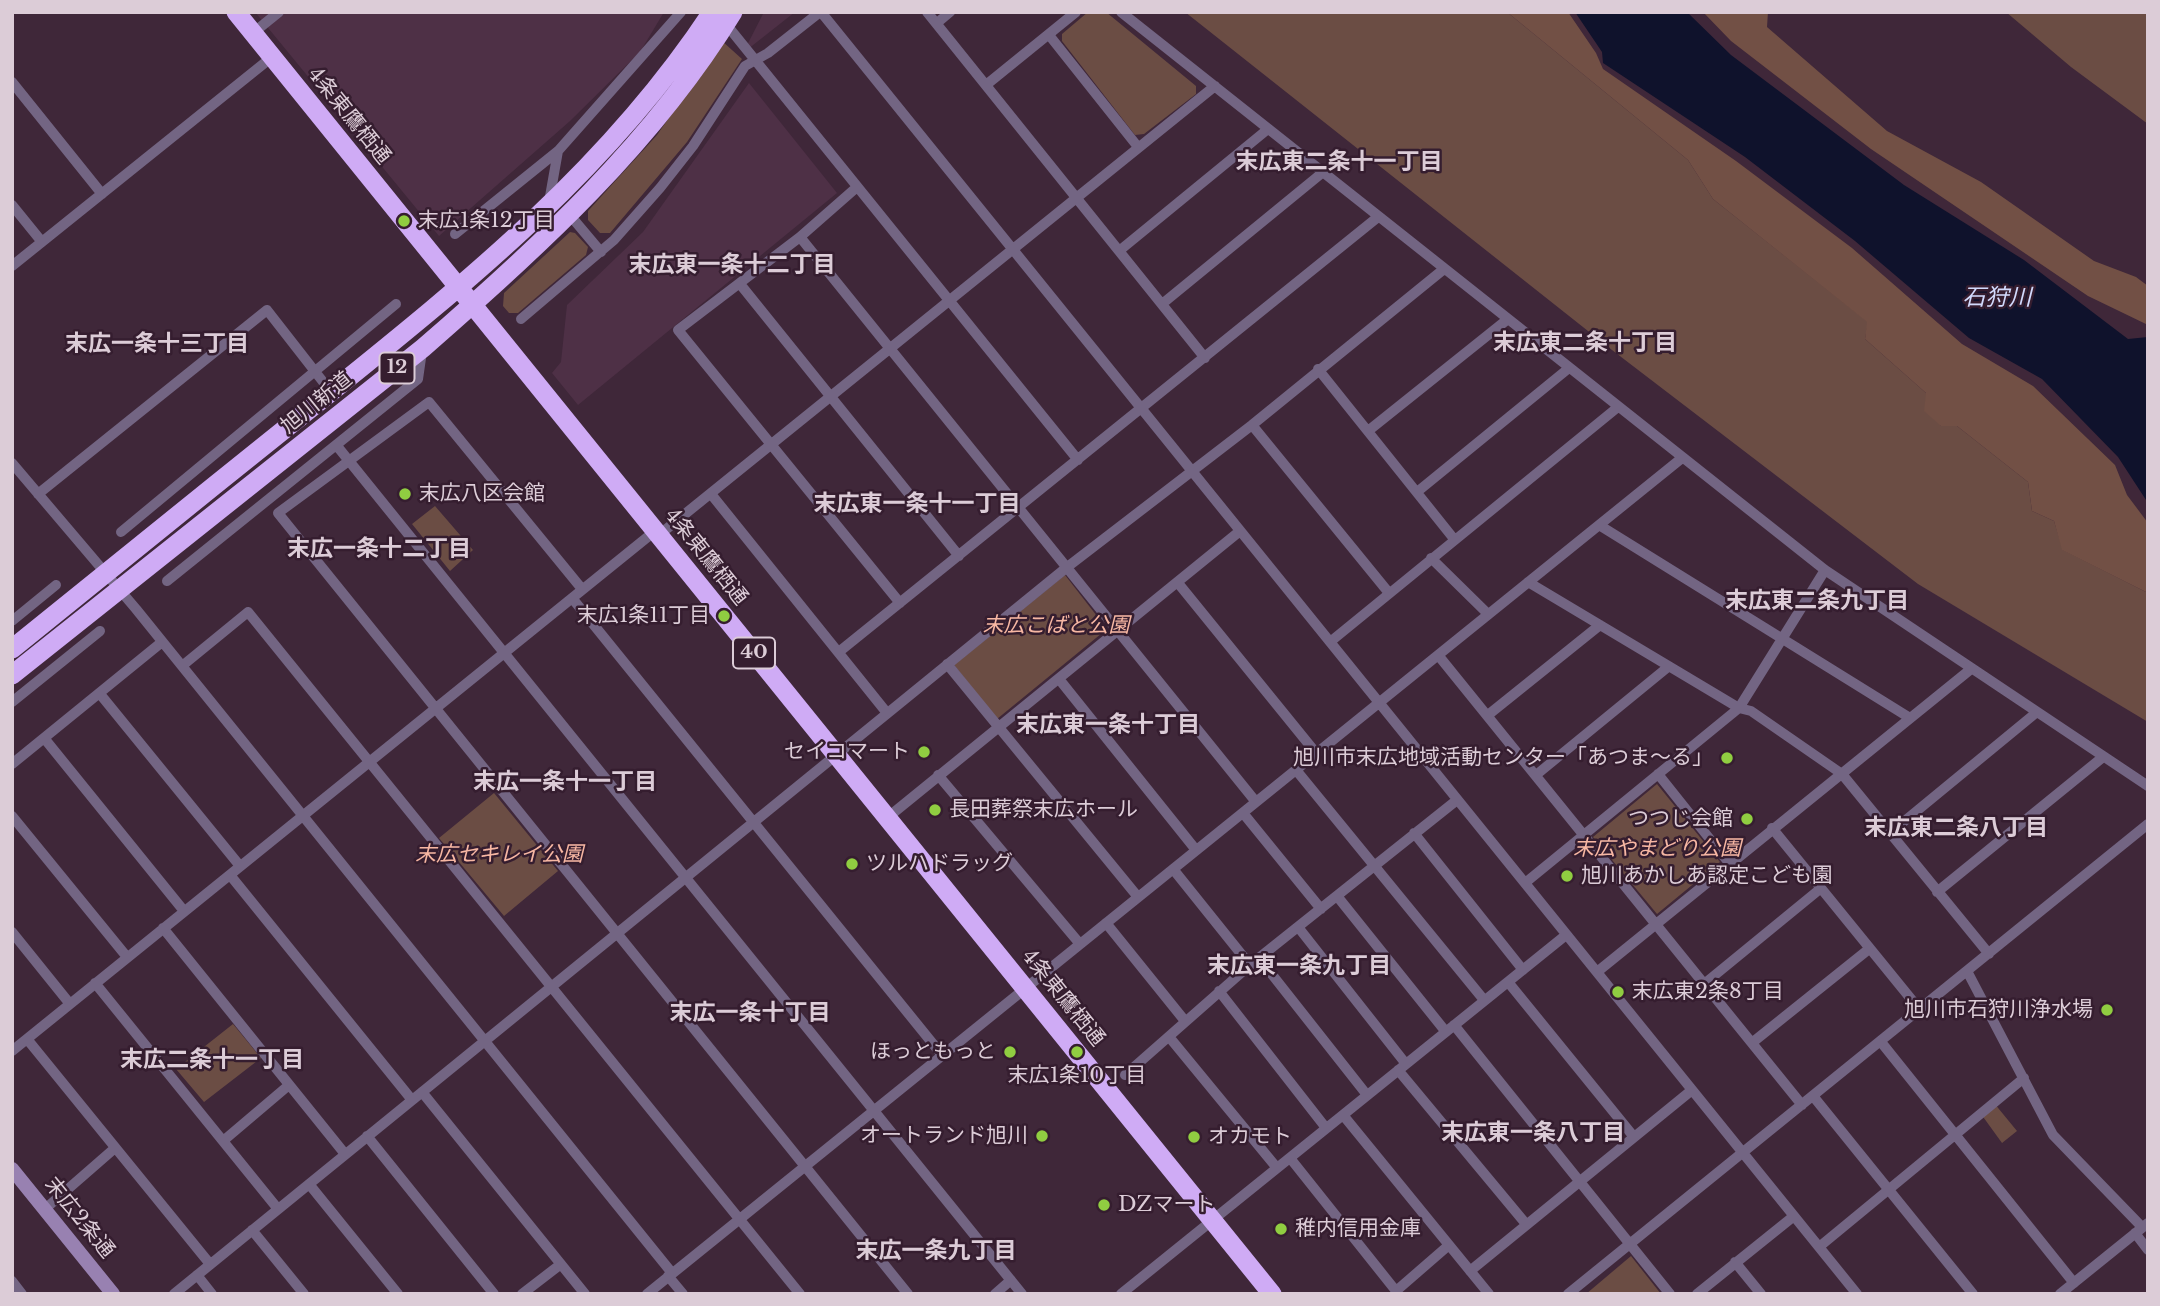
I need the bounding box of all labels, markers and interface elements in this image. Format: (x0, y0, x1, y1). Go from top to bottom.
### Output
street label: 4条東鷹栖通 (302, 62, 396, 170)
district label: 末広東二条十一丁目 (1236, 149, 1442, 177)
place label: 末広1条12丁目 (418, 208, 555, 234)
marker: 末広1条12丁目 (396, 213, 412, 229)
district label: 末広東一条十二丁目 (629, 252, 835, 280)
water label: 石狩川 (1963, 285, 2031, 313)
district label: 末広東二条十丁目 (1493, 330, 1677, 358)
district label: 末広一条十三丁目 (65, 331, 249, 359)
road number: 12 (380, 352, 414, 384)
street label: 旭川新道 (276, 367, 358, 439)
place label: 末広八区会館 (419, 481, 545, 507)
marker: 末広八区会館 (397, 486, 413, 502)
district label: 末広東一条十一丁目 (814, 491, 1020, 519)
street label: 4条東鷹栖通 (659, 503, 753, 611)
district label: 末広一条十二丁目 (287, 536, 471, 564)
district label: 末広東二条九丁目 (1725, 588, 1909, 616)
place label: 末広1条11丁目 (577, 603, 710, 629)
marker: 末広1条11丁目 (716, 608, 732, 624)
park label: 末広こばと公園 (983, 613, 1129, 639)
road number: 40 (733, 638, 775, 668)
district label: 末広東一条十丁目 (1016, 712, 1200, 740)
place label: セイコマート (784, 739, 910, 765)
marker: セイコマート (916, 744, 932, 760)
place label: 旭川市末広地域活動センター「あつま〜る」 (1293, 745, 1713, 771)
marker: 旭川市末広地域活動センター「あつま〜る」 (1719, 750, 1735, 766)
district label: 末広一条十一丁目 (473, 769, 657, 797)
place label: 長田葬祭末広ホール (949, 797, 1138, 823)
marker: 長田葬祭末広ホール (927, 802, 943, 818)
place label: つつじ会館 (1628, 806, 1733, 832)
marker: つつじ会館 (1739, 811, 1755, 827)
district label: 末広東二条八丁目 (1864, 815, 2048, 843)
park label: 末広やまどり公園 (1573, 836, 1741, 862)
park label: 末広セキレイ公園 (415, 842, 583, 868)
place label: ツルハドラッグ (866, 851, 1013, 877)
marker: ツルハドラッグ (844, 856, 860, 872)
place label: 旭川あかしあ認定こども園 (1581, 863, 1833, 889)
marker: 旭川あかしあ認定こども園 (1559, 868, 1575, 884)
street label: 4条東鷹栖通 (1016, 944, 1110, 1052)
district label: 末広東一条九丁目 (1207, 953, 1391, 981)
place label: 末広東2条8丁目 (1632, 979, 1784, 1005)
marker: 末広東2条8丁目 (1610, 984, 1626, 1000)
place label: 旭川市石狩川浄水場 (1904, 997, 2093, 1023)
district label: 末広一条十丁目 (670, 1000, 830, 1028)
marker: 旭川市石狩川浄水場 (2099, 1002, 2115, 1018)
place label: ほっともっと (870, 1039, 996, 1065)
marker: ほっともっと (1002, 1044, 1018, 1060)
marker: 末広1条10丁目 (1069, 1044, 1085, 1060)
district label: 末広二条十一丁目 (120, 1047, 304, 1075)
place label: 末広1条10丁目 (1008, 1063, 1146, 1089)
district label: 末広東一条八丁目 (1441, 1120, 1625, 1148)
place label: オートランド旭川 (860, 1123, 1028, 1149)
place label: オカモト (1208, 1124, 1292, 1150)
marker: オートランド旭川 (1034, 1128, 1050, 1144)
marker: オカモト (1186, 1129, 1202, 1145)
street label: 末広2条通 (39, 1172, 119, 1264)
place label: DZマート (1118, 1192, 1215, 1218)
marker: DZマート (1096, 1197, 1112, 1213)
place label: 稚内信用金庫 (1295, 1216, 1421, 1242)
marker: 稚内信用金庫 (1273, 1221, 1289, 1237)
district label: 末広一条九丁目 (856, 1238, 1016, 1266)

